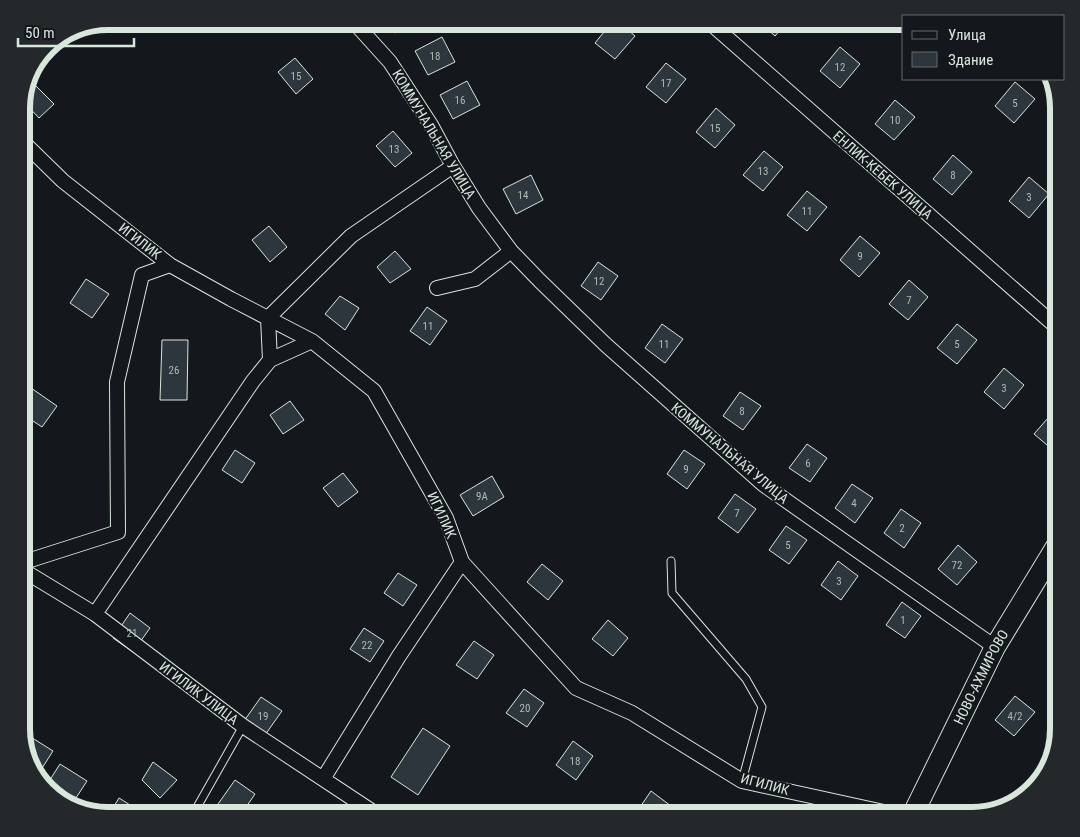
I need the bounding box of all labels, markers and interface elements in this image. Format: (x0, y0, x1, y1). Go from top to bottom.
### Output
scale bar (18, 15, 134, 47)
legend (902, 15, 1065, 80)
text: 50 m (25, 24, 55, 42)
text: Улица (948, 26, 986, 44)
house number: 18 (430, 50, 440, 63)
text: Здание (948, 51, 993, 69)
house number: 12 (835, 61, 845, 74)
street label: КОММУНАЛЬНАЯ УЛИЦА (389, 66, 479, 202)
house number: 15 (291, 70, 301, 83)
house number: 17 (661, 77, 671, 90)
house number: 16 (455, 94, 465, 107)
house number: 5 (1012, 97, 1018, 110)
house number: 10 (890, 114, 900, 127)
house number: 15 (710, 122, 720, 135)
street label: ЕНЛИК-КЕБЕК УЛИЦА (830, 128, 936, 222)
house number: 13 (389, 143, 399, 156)
house number: 13 (758, 165, 768, 178)
house number: 8 (950, 169, 956, 182)
house number: 14 (518, 189, 529, 202)
house number: 3 (1026, 191, 1032, 204)
house number: 11 (802, 205, 812, 218)
street label: ИГИЛИК (116, 219, 165, 263)
house number: 9 (857, 250, 863, 263)
house number: 12 (594, 275, 604, 288)
house number: 7 (906, 294, 912, 307)
house number: 11 (423, 320, 433, 333)
house number: 11 (659, 338, 669, 351)
house number: 5 (954, 338, 960, 351)
house number: 26 (169, 364, 179, 377)
house number: 3 (1001, 382, 1007, 395)
street label: КОММУНАЛЬНАЯ УЛИЦА (668, 399, 792, 507)
house number: 8 (739, 405, 745, 418)
house number: 6 (805, 457, 811, 470)
house number: 9 (683, 463, 689, 476)
street label: ИГИЛИК (424, 489, 460, 541)
house number: 9А (476, 490, 489, 503)
house number: 4 (851, 497, 857, 510)
house number: 7 (734, 507, 740, 520)
house number: 2 (899, 522, 905, 535)
house number: 5 (785, 539, 791, 552)
house number: 72 (952, 559, 962, 572)
house number: 3 (836, 575, 842, 588)
house number: 1 (900, 614, 906, 627)
house number: 21 (127, 627, 137, 640)
street label: НОВО-АХМИРОВО (950, 627, 1012, 727)
house number: 22 (362, 639, 372, 652)
street label: ИГИЛИК УЛИЦА (156, 658, 242, 728)
house number: 20 (520, 702, 530, 715)
house number: 19 (258, 710, 268, 723)
house number: 4/2 (1008, 710, 1022, 723)
house number: 18 (570, 755, 580, 768)
street label: ИГИЛИК (739, 770, 791, 798)

